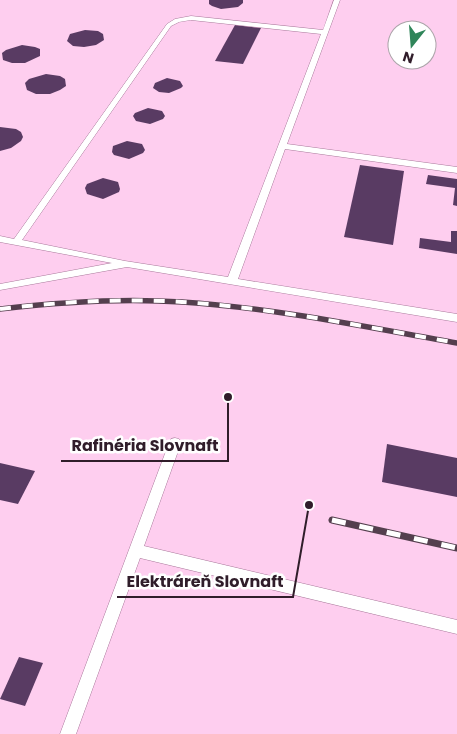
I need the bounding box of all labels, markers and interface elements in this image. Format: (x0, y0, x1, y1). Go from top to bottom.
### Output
north arrow (387, 20, 437, 70)
text: N (400, 46, 416, 69)
callout: Rafinéria Slovnaft (61, 430, 228, 461)
text: Rafinéria Slovnaft (72, 434, 218, 457)
callout: Elektráreň Slovnaft (117, 566, 293, 597)
text: Elektráreň Slovnaft (127, 570, 283, 593)

